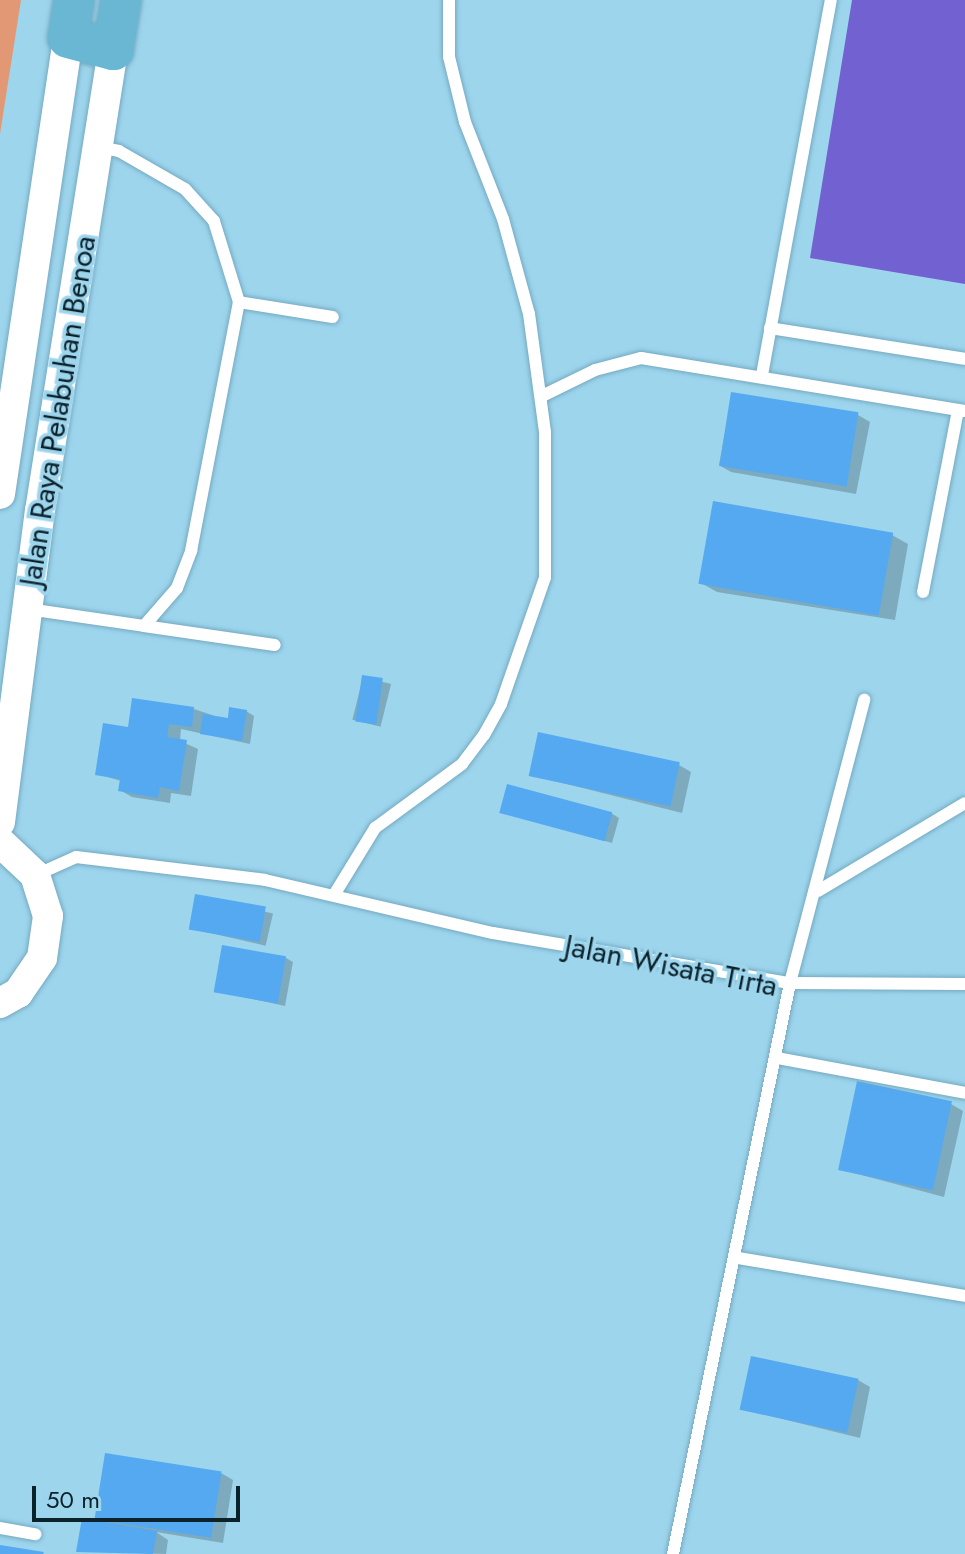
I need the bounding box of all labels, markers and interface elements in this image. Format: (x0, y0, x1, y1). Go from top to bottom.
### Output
street label: Jalan Raya Pelabuhan Benoa (13, 233, 103, 589)
street label: Jalan Wisata Tirta (562, 928, 780, 1004)
scale bar (36, 1470, 244, 1520)
text: 50 m (46, 1482, 100, 1517)

